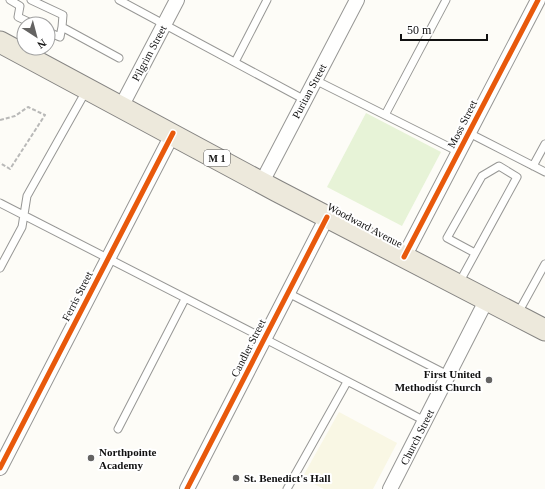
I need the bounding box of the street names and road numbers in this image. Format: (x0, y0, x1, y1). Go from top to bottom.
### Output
street label: Pilgrim Street (129, 23, 169, 83)
street label: Puritan Street (290, 62, 328, 120)
street label: Moss Street (445, 98, 479, 150)
road number: M 1 (204, 150, 230, 166)
street label: Woodward Avenue (325, 200, 405, 250)
street label: Ferris Street (59, 269, 95, 323)
street label: Candler Street (228, 317, 268, 379)
street label: Church Street (398, 407, 436, 467)

